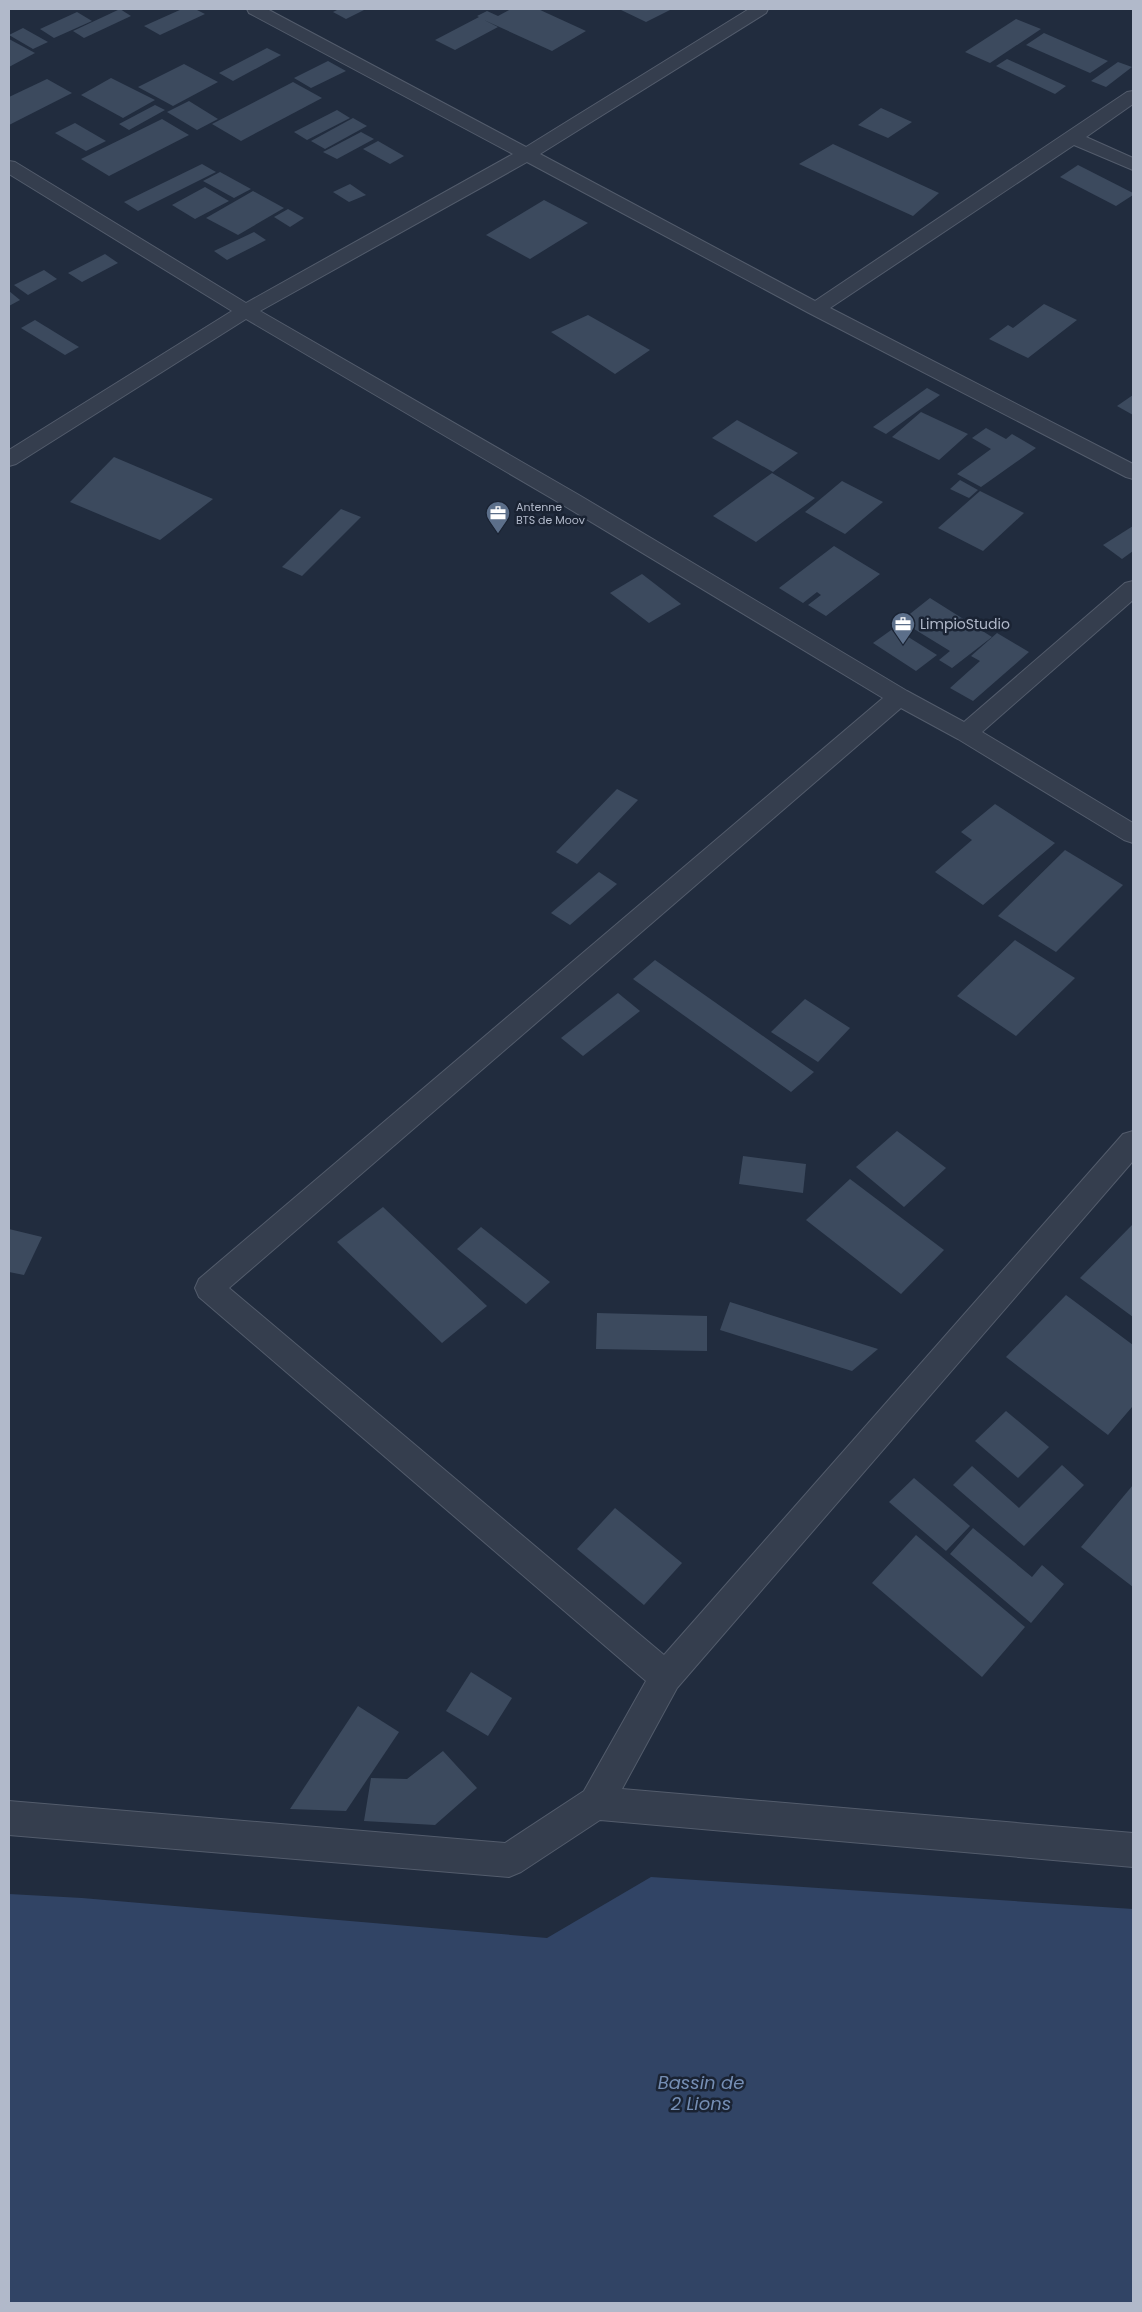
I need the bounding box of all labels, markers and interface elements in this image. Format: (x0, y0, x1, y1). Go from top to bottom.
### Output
place label: Antenne BTS de Moov (516, 499, 586, 528)
office icon: Antenne BTS de Moov (485, 500, 511, 534)
office icon: LimpioStudio (890, 611, 916, 645)
place label: LimpioStudio (920, 614, 1010, 634)
water label: Bassin de 2 Lions (658, 2070, 744, 2116)

